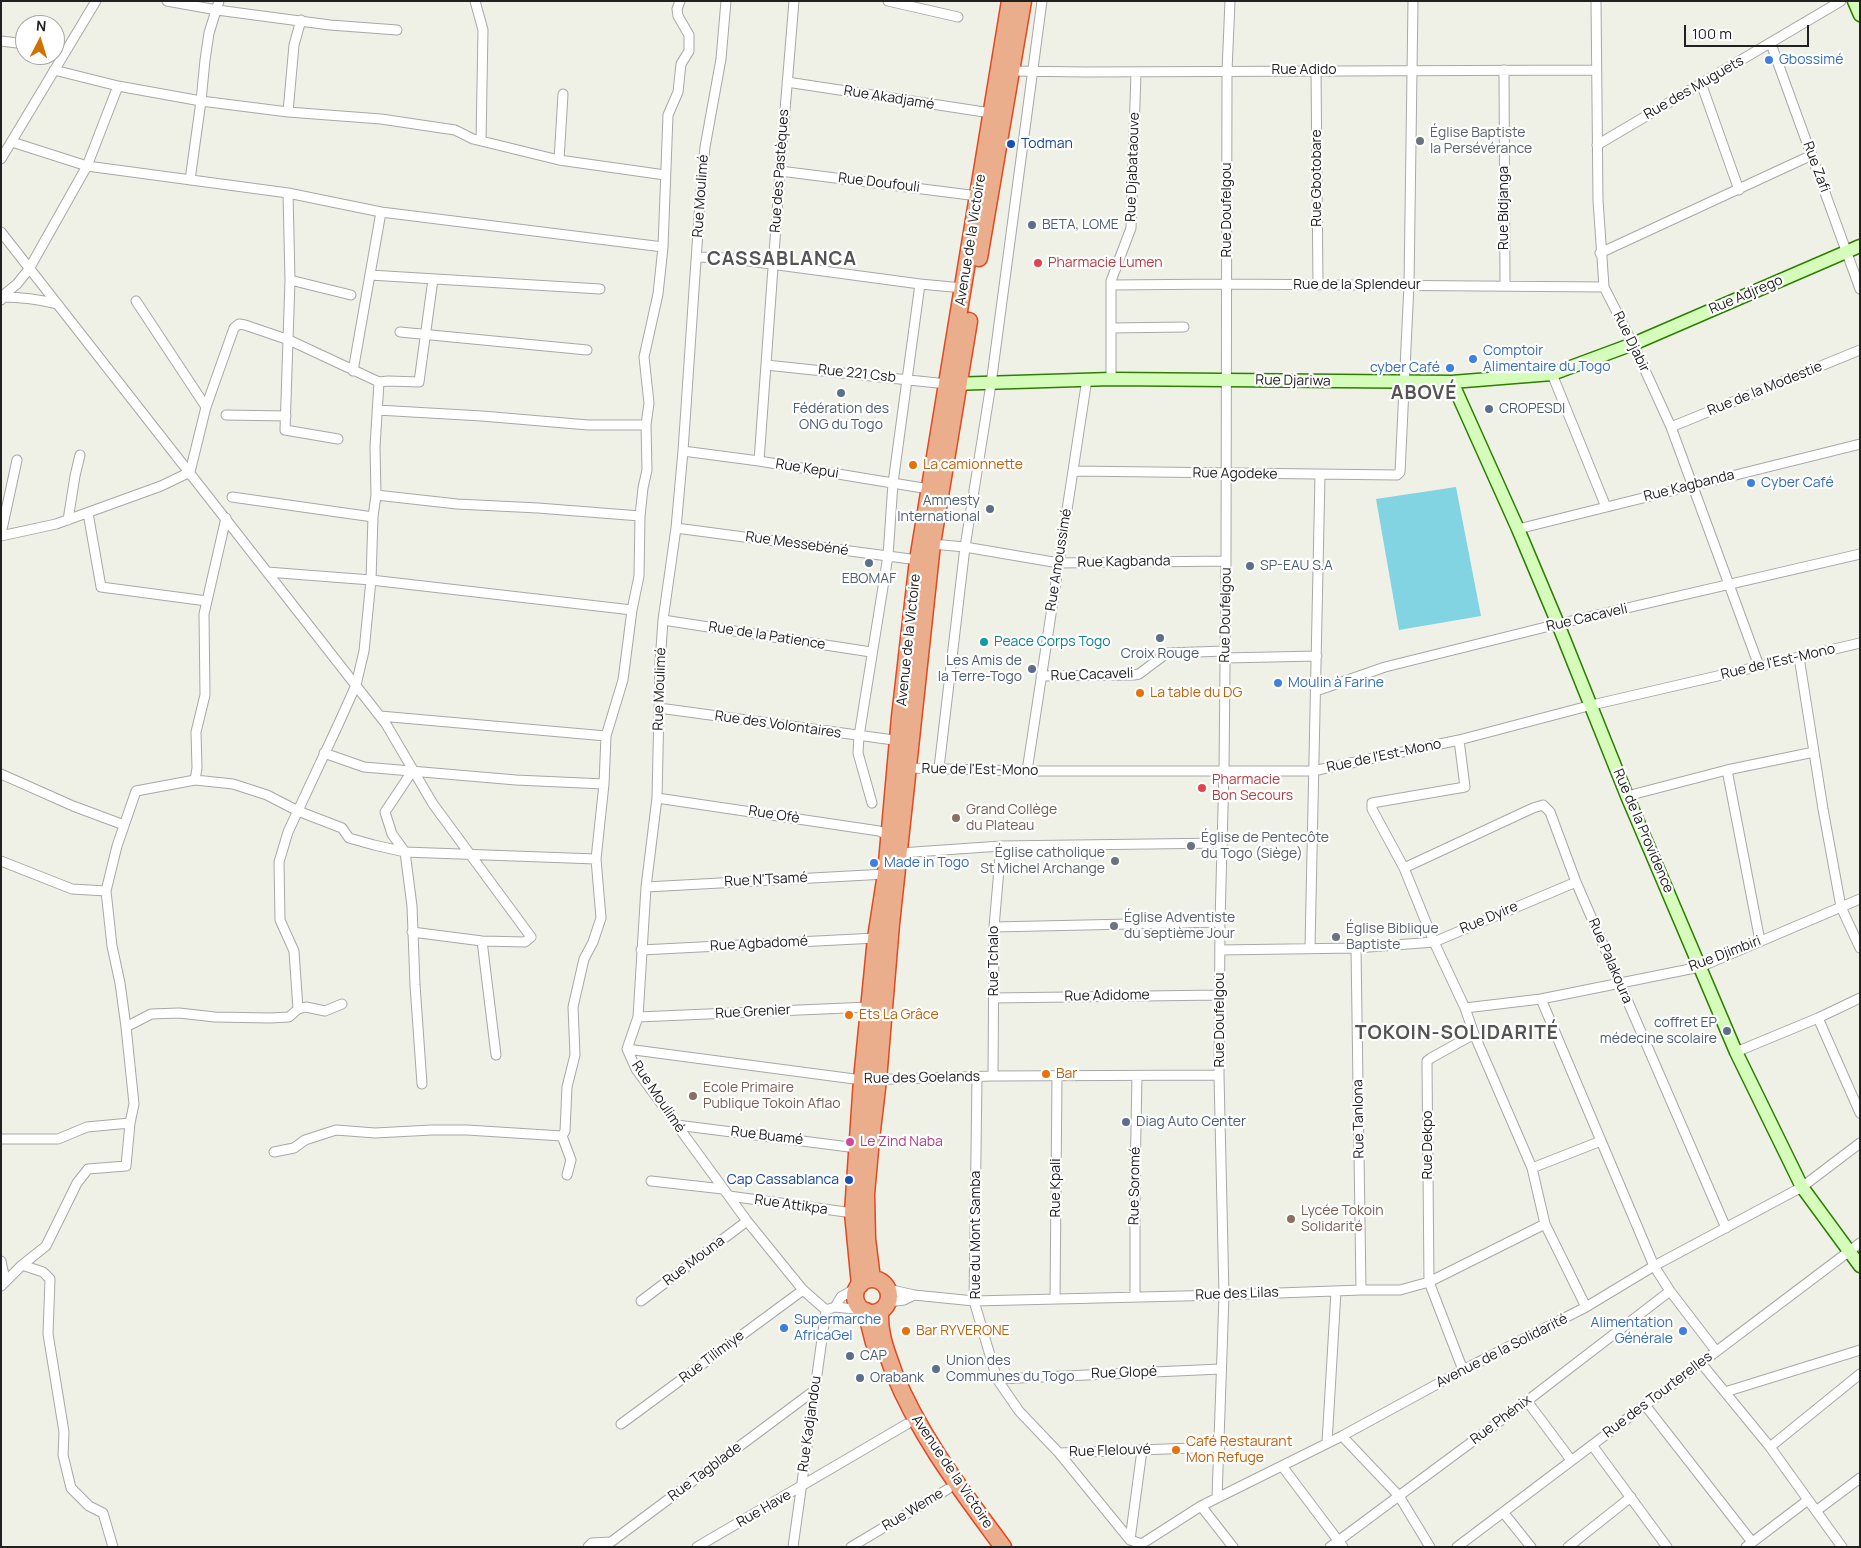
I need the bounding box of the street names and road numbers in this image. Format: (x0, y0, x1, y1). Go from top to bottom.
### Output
street label: Rue des Muguets (1641, 53, 1747, 123)
street label: Rue Adido (1271, 62, 1337, 78)
street label: Rue Akadjamé (843, 83, 935, 113)
street label: Rue des Pastèques (767, 109, 793, 233)
street label: Rue Djabataouve (1123, 112, 1143, 222)
street label: Rue Gbotobare (1309, 129, 1325, 227)
street label: Rue Zafi (1799, 139, 1833, 195)
street label: Rue Moulimé (690, 154, 712, 238)
street label: Rue Doufelgou (1219, 162, 1235, 258)
street label: Rue Bidjanga (1496, 166, 1512, 250)
street label: Rue Doufouli (837, 170, 921, 196)
street label: Avenue de la Victoire (952, 173, 990, 307)
street label: Rue Adjrego (1707, 272, 1785, 318)
street label: Rue de la Splendeur (1293, 277, 1421, 293)
street label: Rue Djabir (1609, 309, 1653, 375)
street label: Rue de la Modestie (1705, 358, 1825, 420)
street label: Rue 221 Csb (817, 362, 897, 386)
street label: Rue Djariwa (1255, 372, 1331, 390)
street label: Rue Kepui (774, 456, 840, 482)
street label: Rue Agodeke (1192, 465, 1278, 483)
street label: Rue Kagbanda (1642, 467, 1736, 505)
street label: Rue Amoussimé (1043, 508, 1075, 612)
street label: Rue Messebéné (744, 528, 850, 560)
street label: Rue Kagbanda (1077, 553, 1171, 571)
street label: Rue Doufelgou (1217, 567, 1235, 663)
street label: Avenue de la Victoire (894, 573, 924, 707)
street label: Rue Cacaveli (1545, 601, 1629, 635)
street label: Rue de la Patience (707, 618, 827, 654)
street label: Rue de l'Est-Mono (1719, 641, 1837, 683)
street label: Rue Moulimé (650, 647, 670, 731)
street label: Rue Cacaveli (1050, 665, 1134, 685)
street label: Rue des Volontaires (714, 708, 842, 742)
street label: Rue de l'Est-Mono (1325, 736, 1443, 776)
street label: Rue de l'Est-Mono (922, 761, 1038, 779)
street label: Rue de la Providence (1609, 766, 1677, 896)
street label: Rue Ofè (747, 803, 801, 827)
street label: Rue N'Tsamé (724, 869, 808, 891)
street label: Rue Dyire (1458, 898, 1520, 938)
street label: Rue Palakoura (1584, 916, 1636, 1006)
street label: Rue Tchalo (986, 926, 1002, 996)
street label: Rue Agbadomé (710, 933, 808, 955)
street label: Rue Djimbiri (1686, 933, 1764, 975)
street label: Rue Doufelgou (1212, 972, 1228, 1068)
street label: Rue Adidome (1064, 987, 1150, 1005)
street label: Rue Grenier (715, 1002, 791, 1022)
street label: Rue Moulimé (628, 1058, 688, 1136)
street label: Rue des Goelands (864, 1069, 980, 1087)
street label: Rue Tanlona (1350, 1079, 1368, 1159)
street label: Rue Dekpo (1420, 1110, 1436, 1180)
street label: Rue Buamé (730, 1123, 804, 1149)
street label: Rue Soromé (1126, 1147, 1144, 1225)
street label: Rue Kpali (1048, 1158, 1064, 1218)
street label: Rue du Mont Samba (968, 1171, 984, 1299)
street label: Rue Attikpa (753, 1192, 829, 1218)
street label: Rue Mouna (660, 1232, 728, 1290)
street label: Rue des Lilas (1195, 1284, 1279, 1304)
street label: Avenue de la Solidarité (1433, 1310, 1571, 1392)
street label: Rue Tilimiye (676, 1327, 748, 1387)
street label: Rue des Tourterelles (1600, 1348, 1716, 1442)
street label: Rue Glopé (1091, 1363, 1157, 1383)
street label: Rue Kadjandou (795, 1375, 825, 1473)
street label: Rue Phénix (1467, 1392, 1535, 1448)
street label: Avenue de la Victoire (908, 1412, 996, 1532)
street label: Rue Tagblade (665, 1439, 745, 1505)
street label: Rue Flelouvé (1069, 1441, 1151, 1461)
street label: Rue Weme (879, 1485, 947, 1535)
street label: Rue Have (734, 1487, 794, 1531)

